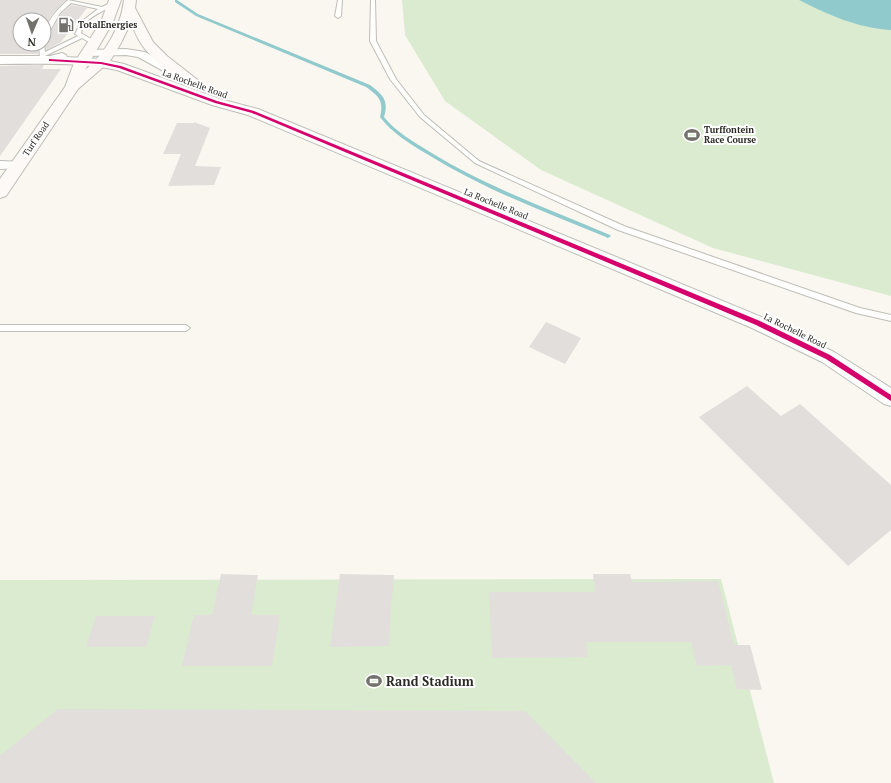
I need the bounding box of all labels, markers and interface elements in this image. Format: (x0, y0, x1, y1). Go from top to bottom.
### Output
north arrow (12, 12, 52, 52)
fuel station icon: TotalEnergies (57, 16, 75, 34)
place label: TotalEnergies (78, 19, 137, 31)
text: N (27, 35, 36, 49)
street label: La Rochelle Road (161, 67, 229, 101)
street label: Turf Road (20, 119, 52, 159)
place label: Turffontein Race Course (704, 124, 756, 146)
sports icon: Turffontein Race Course (683, 126, 701, 144)
street label: La Rochelle Road (462, 186, 530, 222)
street label: La Rochelle Road (762, 311, 828, 351)
sports icon: Rand Stadium (365, 672, 383, 690)
place label: Rand Stadium (386, 672, 474, 690)

